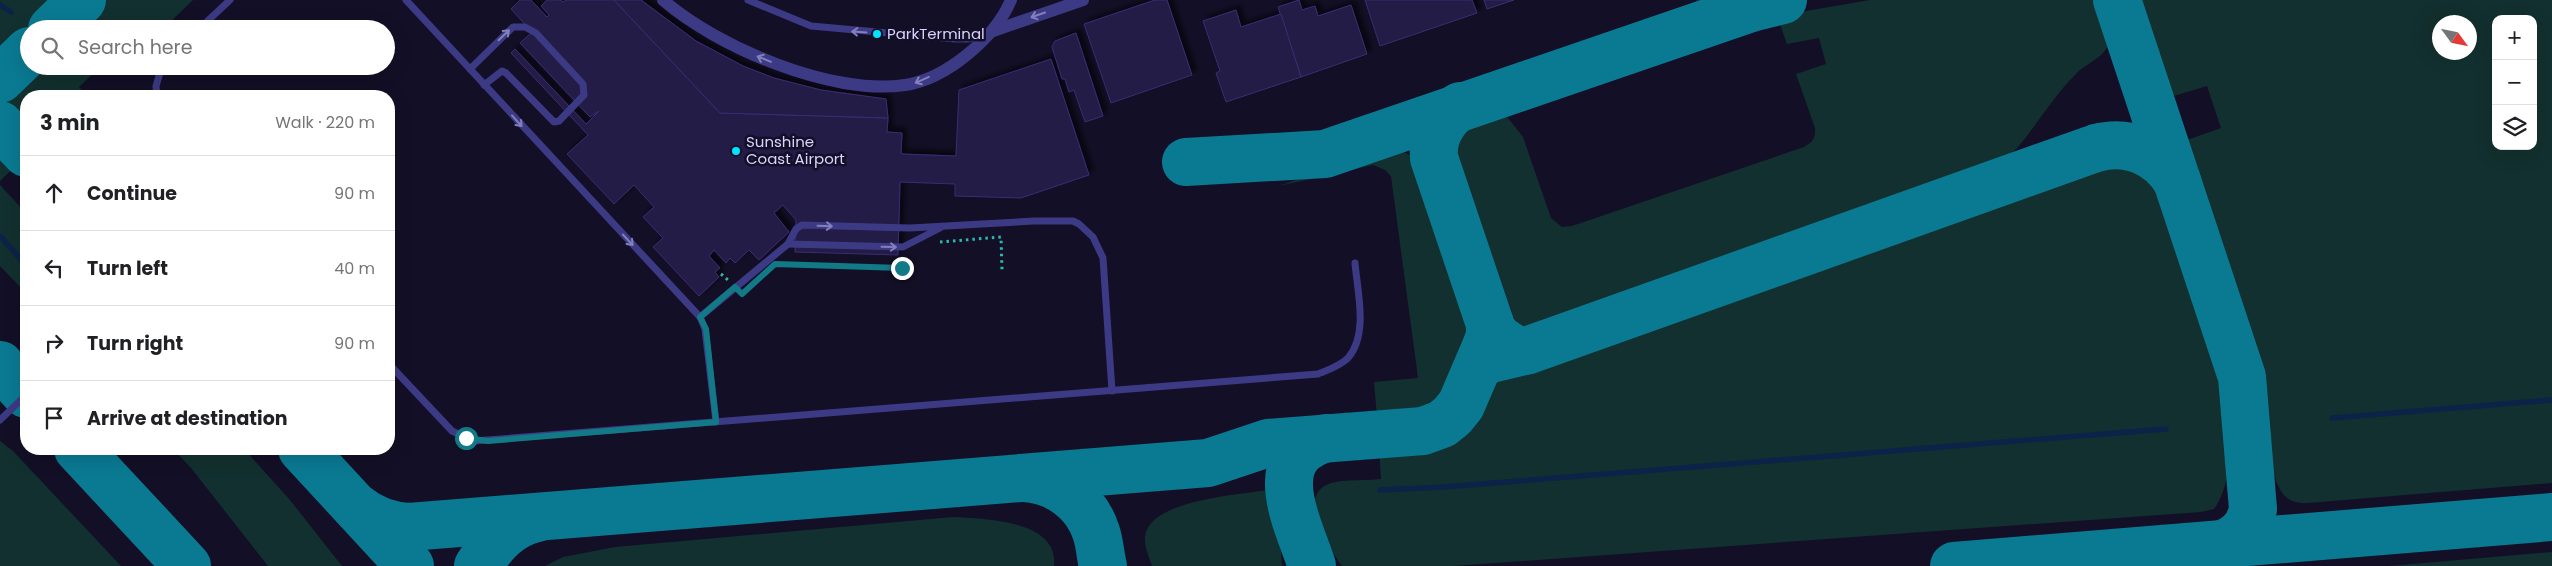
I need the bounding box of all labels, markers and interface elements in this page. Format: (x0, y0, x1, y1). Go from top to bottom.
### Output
one-way arrow (1030, 11, 1046, 20)
north arrow (2432, 15, 2477, 60)
map controls (2492, 15, 2537, 150)
button: + (2492, 15, 2537, 60)
search box (20, 20, 395, 75)
place label: ParkTerminal (887, 23, 985, 44)
one-way arrow (851, 27, 867, 36)
marker: ParkTerminal (871, 28, 883, 40)
one-way arrow (498, 29, 511, 41)
icon: search (38, 34, 66, 62)
text: Search here (78, 34, 192, 61)
one-way arrow (757, 54, 772, 64)
button: − (2492, 60, 2537, 105)
one-way arrow (915, 75, 930, 85)
button: layers (2492, 105, 2537, 150)
text: 3 min (40, 108, 100, 137)
text: Walk · 220 m (275, 111, 375, 134)
one-way arrow (511, 115, 523, 128)
place label: Sunshine Coast Airport (746, 131, 845, 169)
marker: Sunshine Coast Airport (730, 145, 742, 157)
icon: ahead (40, 179, 68, 207)
text: Continue (87, 180, 177, 207)
text: 90 m (334, 182, 375, 205)
one-way arrow (817, 221, 833, 230)
one-way arrow (622, 234, 634, 246)
one-way arrow (880, 242, 897, 252)
icon: left (40, 254, 68, 282)
text: Turn left (87, 255, 168, 282)
text: 40 m (334, 257, 375, 280)
route end (891, 257, 914, 280)
icon: right (40, 329, 68, 357)
text: Turn right (87, 330, 183, 357)
text: 90 m (334, 332, 375, 355)
icon: arrive (40, 404, 68, 432)
text: Arrive at destination (87, 405, 288, 432)
route start (455, 427, 478, 450)

